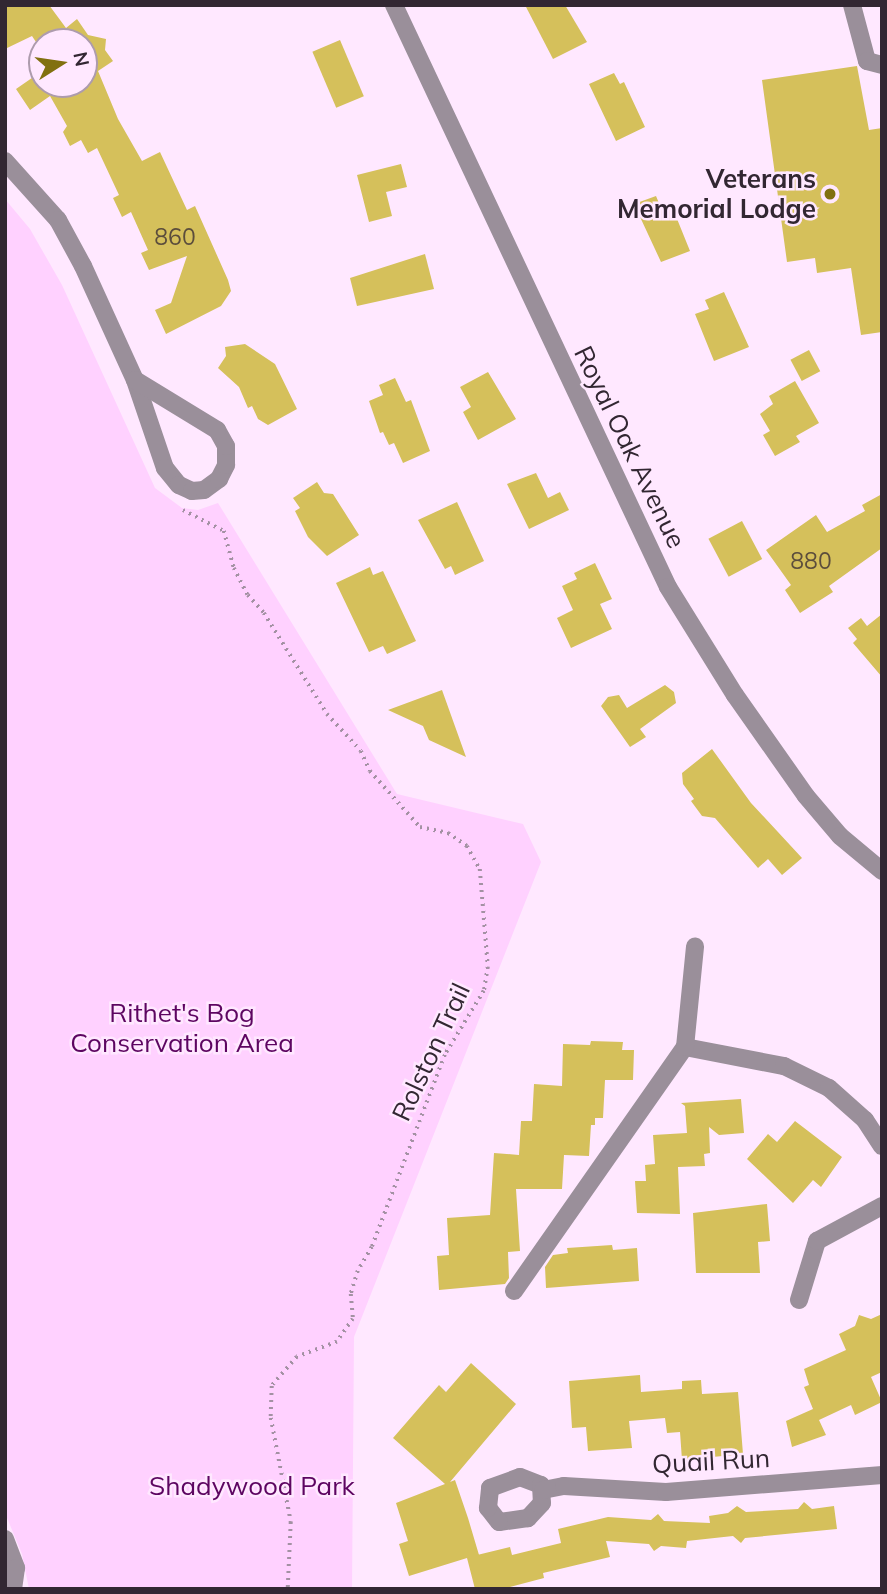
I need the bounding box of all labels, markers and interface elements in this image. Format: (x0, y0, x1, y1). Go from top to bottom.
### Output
north arrow (28, 28, 98, 98)
text: N (68, 50, 95, 69)
place label: Veterans Memorial Lodge (617, 163, 816, 224)
marker: Veterans Memorial Lodge (822, 186, 838, 202)
house number: 860 (154, 223, 196, 251)
street label: Royal Oak Avenue (568, 341, 692, 553)
house number: 880 (790, 547, 832, 575)
street label: Rolston Trail (386, 978, 476, 1126)
park label: Rithet's Bog Conservation Area (70, 997, 294, 1058)
street label: Quail Run (651, 1442, 771, 1480)
park label: Shadywood Park (149, 1470, 355, 1502)

